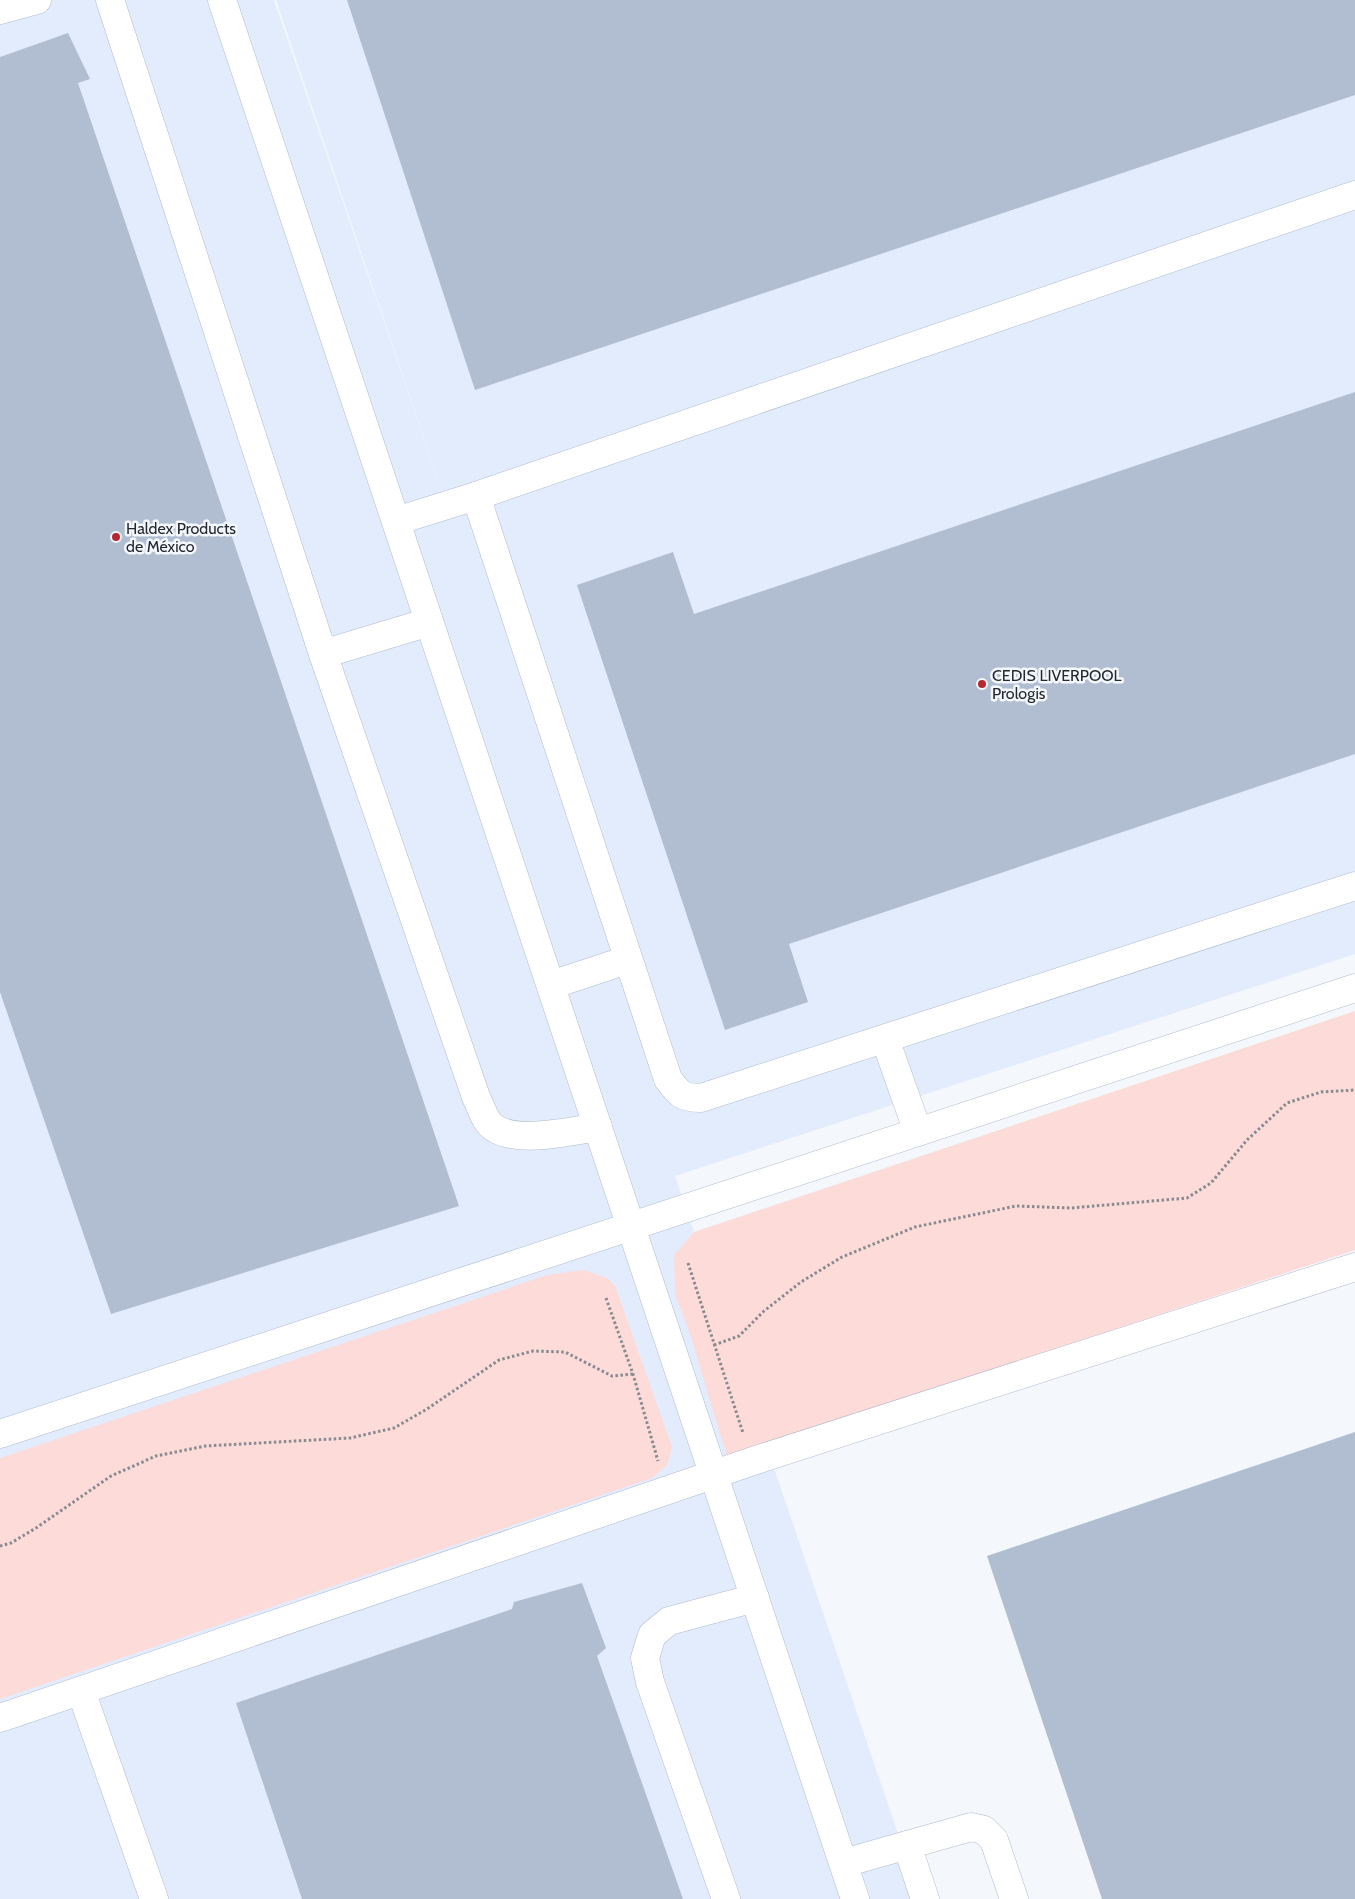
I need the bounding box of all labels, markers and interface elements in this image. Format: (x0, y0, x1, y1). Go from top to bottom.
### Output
place label: Haldex Products de México (126, 519, 236, 556)
marker: Haldex Products de México (110, 531, 122, 543)
place label: CEDIS LIVERPOOL Prologis (992, 666, 1122, 703)
marker: CEDIS LIVERPOOL Prologis (976, 678, 988, 690)

